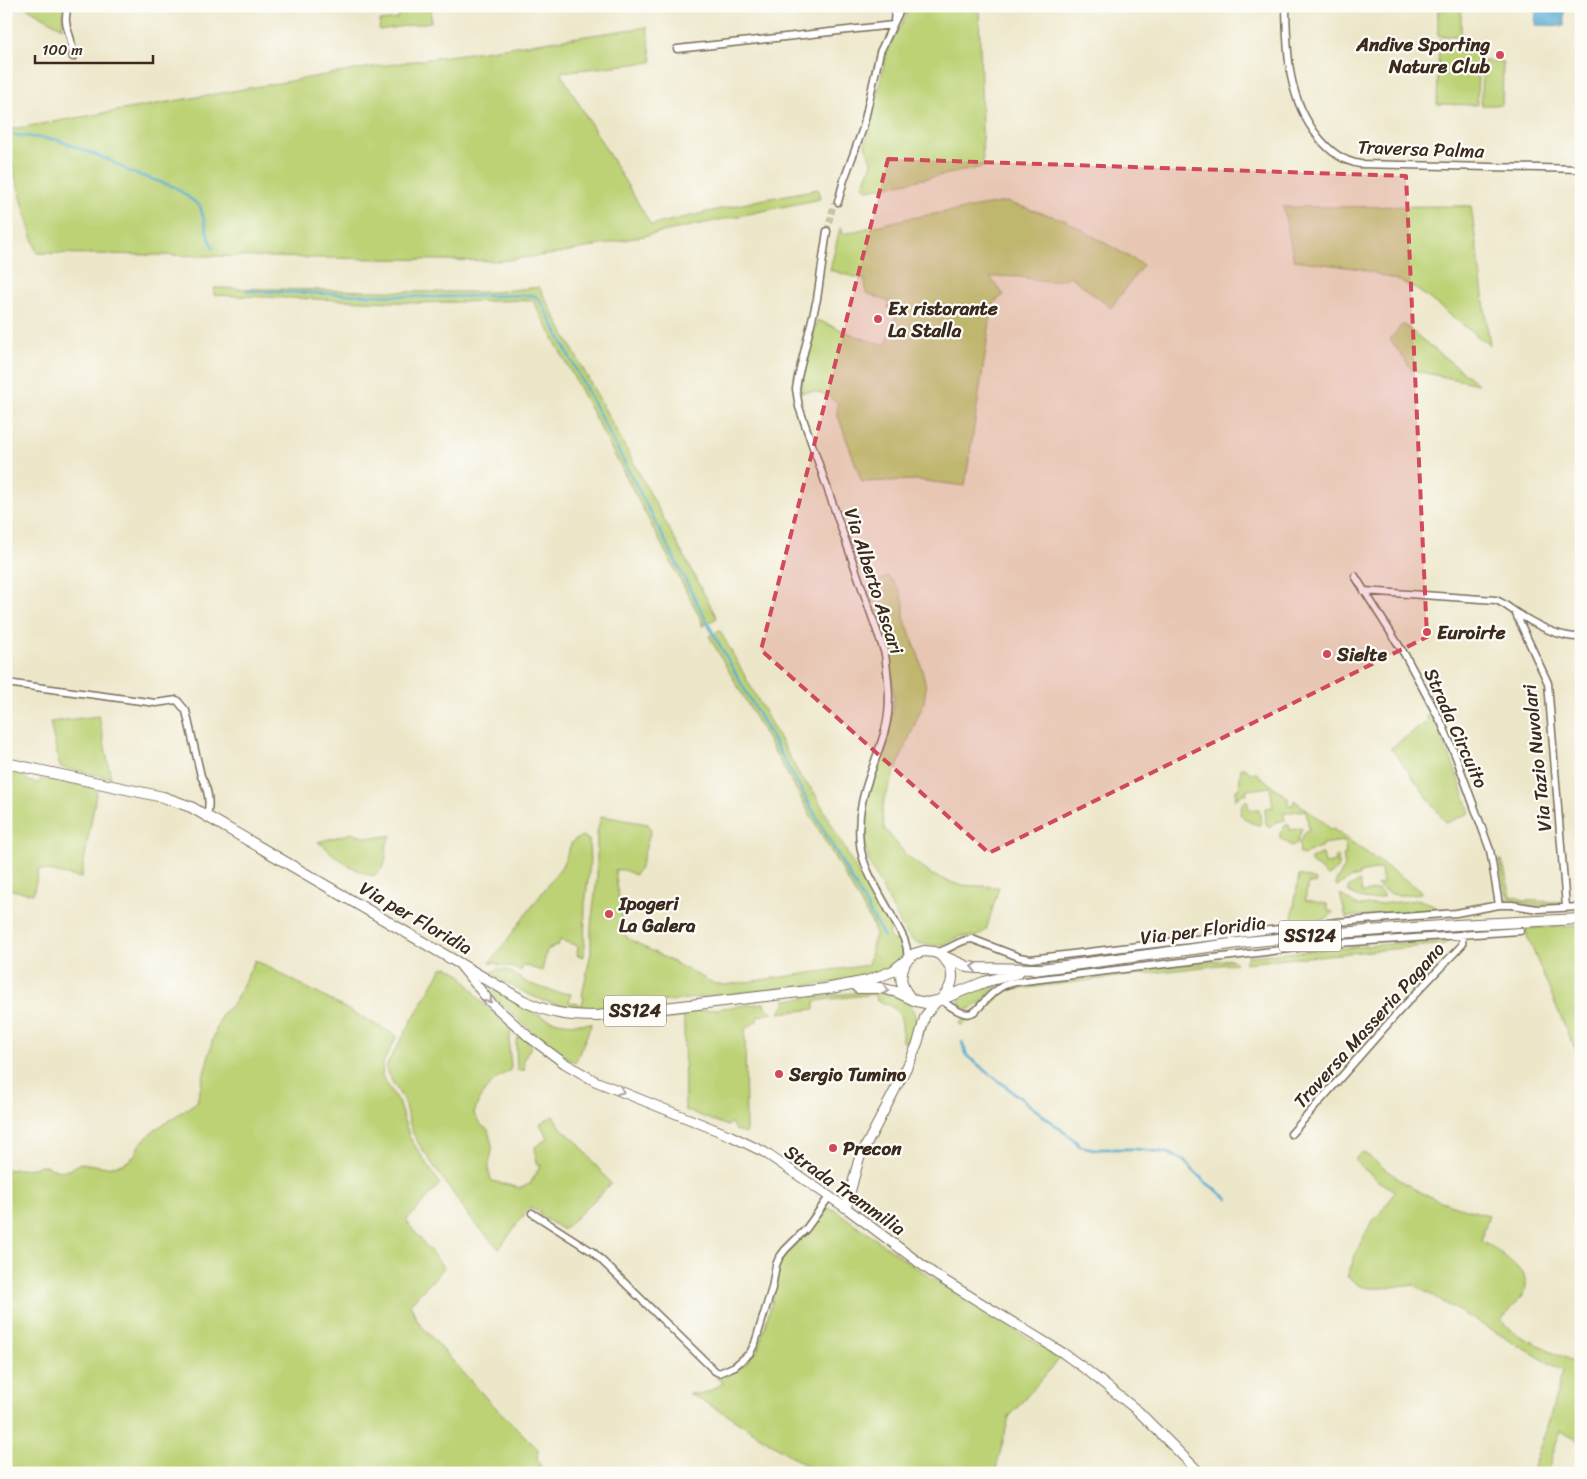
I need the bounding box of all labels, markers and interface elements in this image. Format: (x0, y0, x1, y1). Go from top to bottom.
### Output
place label: Andive Sporting Nature Club (1356, 28, 1491, 83)
scale bar (35, 32, 152, 64)
text: 100 m (42, 37, 83, 63)
marker: Andive Sporting Nature Club (1494, 49, 1506, 61)
street label: Traversa Palma (1357, 130, 1485, 168)
place label: Ex ristorante La Stalla (888, 292, 998, 347)
marker: Ex ristorante La Stalla (872, 313, 884, 325)
street label: Via Alberto Ascari (835, 504, 913, 659)
place label: Euroirte (1437, 616, 1506, 649)
marker: Euroirte (1421, 626, 1433, 638)
place label: Sielte (1336, 638, 1388, 671)
marker: Sielte (1321, 648, 1333, 660)
street label: Strada Circuito (1415, 662, 1497, 794)
street label: Via Tazio Nuvolari (1513, 682, 1561, 833)
street label: Via per Floridia (353, 872, 479, 964)
place label: Ipogeri La Galera (618, 887, 696, 942)
street label: Via per Floridia (1138, 906, 1268, 954)
marker: Ipogeri La Galera (603, 908, 615, 920)
road number: SS124 (1279, 920, 1341, 951)
street label: Traversa Masseria Pagano (1285, 934, 1453, 1116)
one-way arrow (969, 963, 978, 973)
one-way arrow (881, 984, 890, 994)
one-way arrow (483, 994, 492, 1003)
road number: SS124 (604, 996, 666, 1026)
place label: Sergio Tumino (788, 1058, 907, 1091)
marker: Sergio Tumino (773, 1068, 785, 1080)
one-way arrow (617, 1086, 625, 1096)
place label: Precon (843, 1132, 902, 1165)
street label: Strada Tremmilia (777, 1136, 913, 1245)
marker: Precon (827, 1142, 839, 1154)

